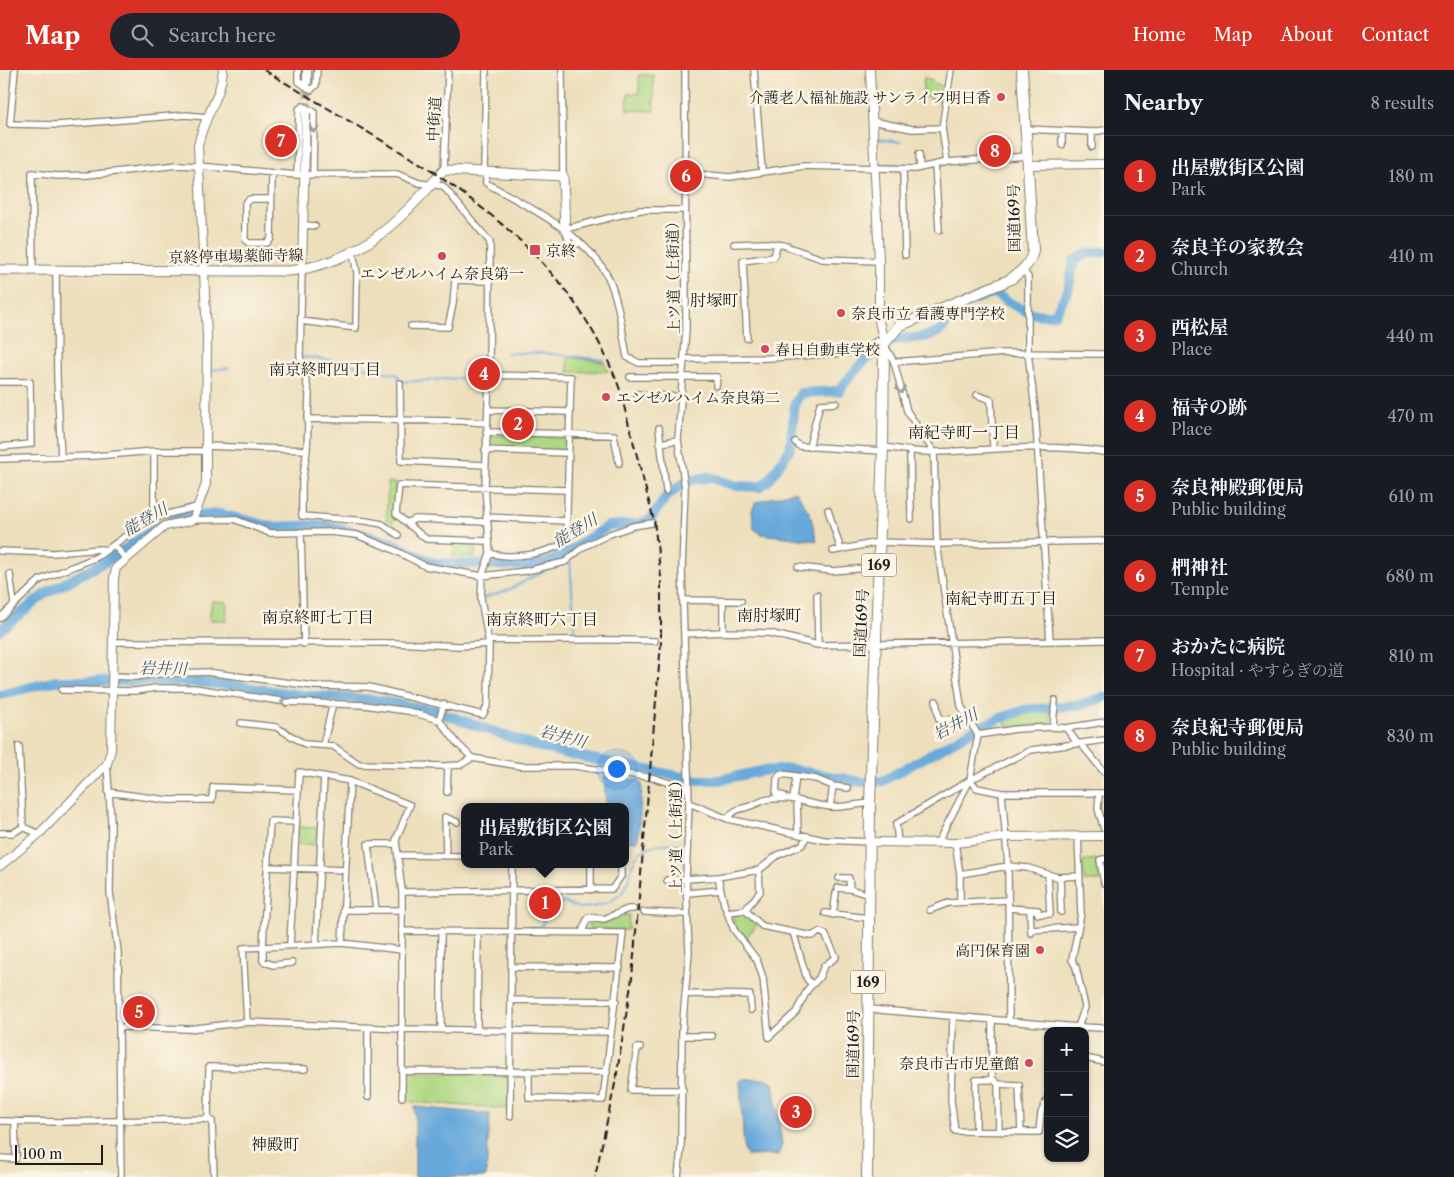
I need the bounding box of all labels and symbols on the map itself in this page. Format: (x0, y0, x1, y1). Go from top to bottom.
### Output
place label: 介護老人福祉施設 サンライフ明日香 (749, 88, 991, 107)
marker: 介護老人福祉施設 サンライフ明日香 (995, 91, 1007, 103)
street label: 中街道 (423, 96, 445, 142)
pin: 7 (265, 122, 297, 160)
one-way arrow (309, 126, 319, 133)
pin: 8 (979, 132, 1011, 170)
pin: 6 (670, 157, 702, 195)
street label: 国道169号 (1004, 183, 1024, 253)
street label: 上ツ道（上街道） (662, 214, 684, 334)
place label: 京終 (546, 241, 576, 260)
marker: 京終 (528, 243, 542, 257)
street label: 京終停車場薬師寺線 (168, 245, 304, 267)
marker: エンゼルハイム奈良第一 (436, 250, 448, 262)
place label: エンゼルハイム奈良第一 (360, 264, 524, 283)
district label: 肘塚町 (690, 290, 738, 310)
place label: 奈良市立 看護専門学校 (851, 304, 1005, 323)
marker: 奈良市立 看護専門学校 (835, 307, 847, 319)
place label: 春日自動車学校 (775, 340, 880, 359)
marker: 春日自動車学校 (759, 343, 771, 355)
pin: 4 (468, 355, 500, 393)
district label: 南京終町四丁目 (269, 359, 381, 379)
one-way arrow (895, 385, 906, 394)
place label: エンゼルハイム奈良第二 (616, 388, 780, 407)
marker: エンゼルハイム奈良第二 (600, 391, 612, 403)
pin: 2 (502, 405, 534, 443)
district label: 南紀寺町一丁目 (908, 422, 1020, 442)
water label: 能登川 (119, 497, 173, 540)
water label: 能登川 (549, 508, 602, 551)
road number: 169 (862, 554, 896, 576)
street label: 国道169号 (850, 588, 872, 658)
district label: 南紀寺町五丁目 (945, 588, 1057, 608)
district label: 南肘塚町 (737, 605, 801, 625)
district label: 南京終町七丁目 (262, 607, 374, 627)
district label: 南京終町六丁目 (486, 609, 598, 629)
water label: 岩井川 (139, 658, 189, 678)
one-way arrow (280, 697, 288, 708)
water label: 岩井川 (929, 703, 983, 744)
water label: 岩井川 (537, 720, 591, 752)
your location (604, 756, 630, 782)
street label: 上ツ道（上街道） (666, 773, 685, 893)
pin: 1 (529, 884, 561, 922)
place label: 高円保育園 (955, 941, 1030, 960)
marker: 高円保育園 (1034, 944, 1046, 956)
road number: 169 (850, 970, 886, 994)
pin: 5 (123, 993, 155, 1031)
street label: 国道169号 (843, 1009, 863, 1079)
place label: 奈良市古市児童館 (899, 1054, 1019, 1073)
marker: 奈良市古市児童館 (1023, 1057, 1035, 1069)
pin: 3 (780, 1093, 812, 1131)
district label: 神殿町 (251, 1134, 299, 1154)
scale bar (15, 1142, 102, 1165)

